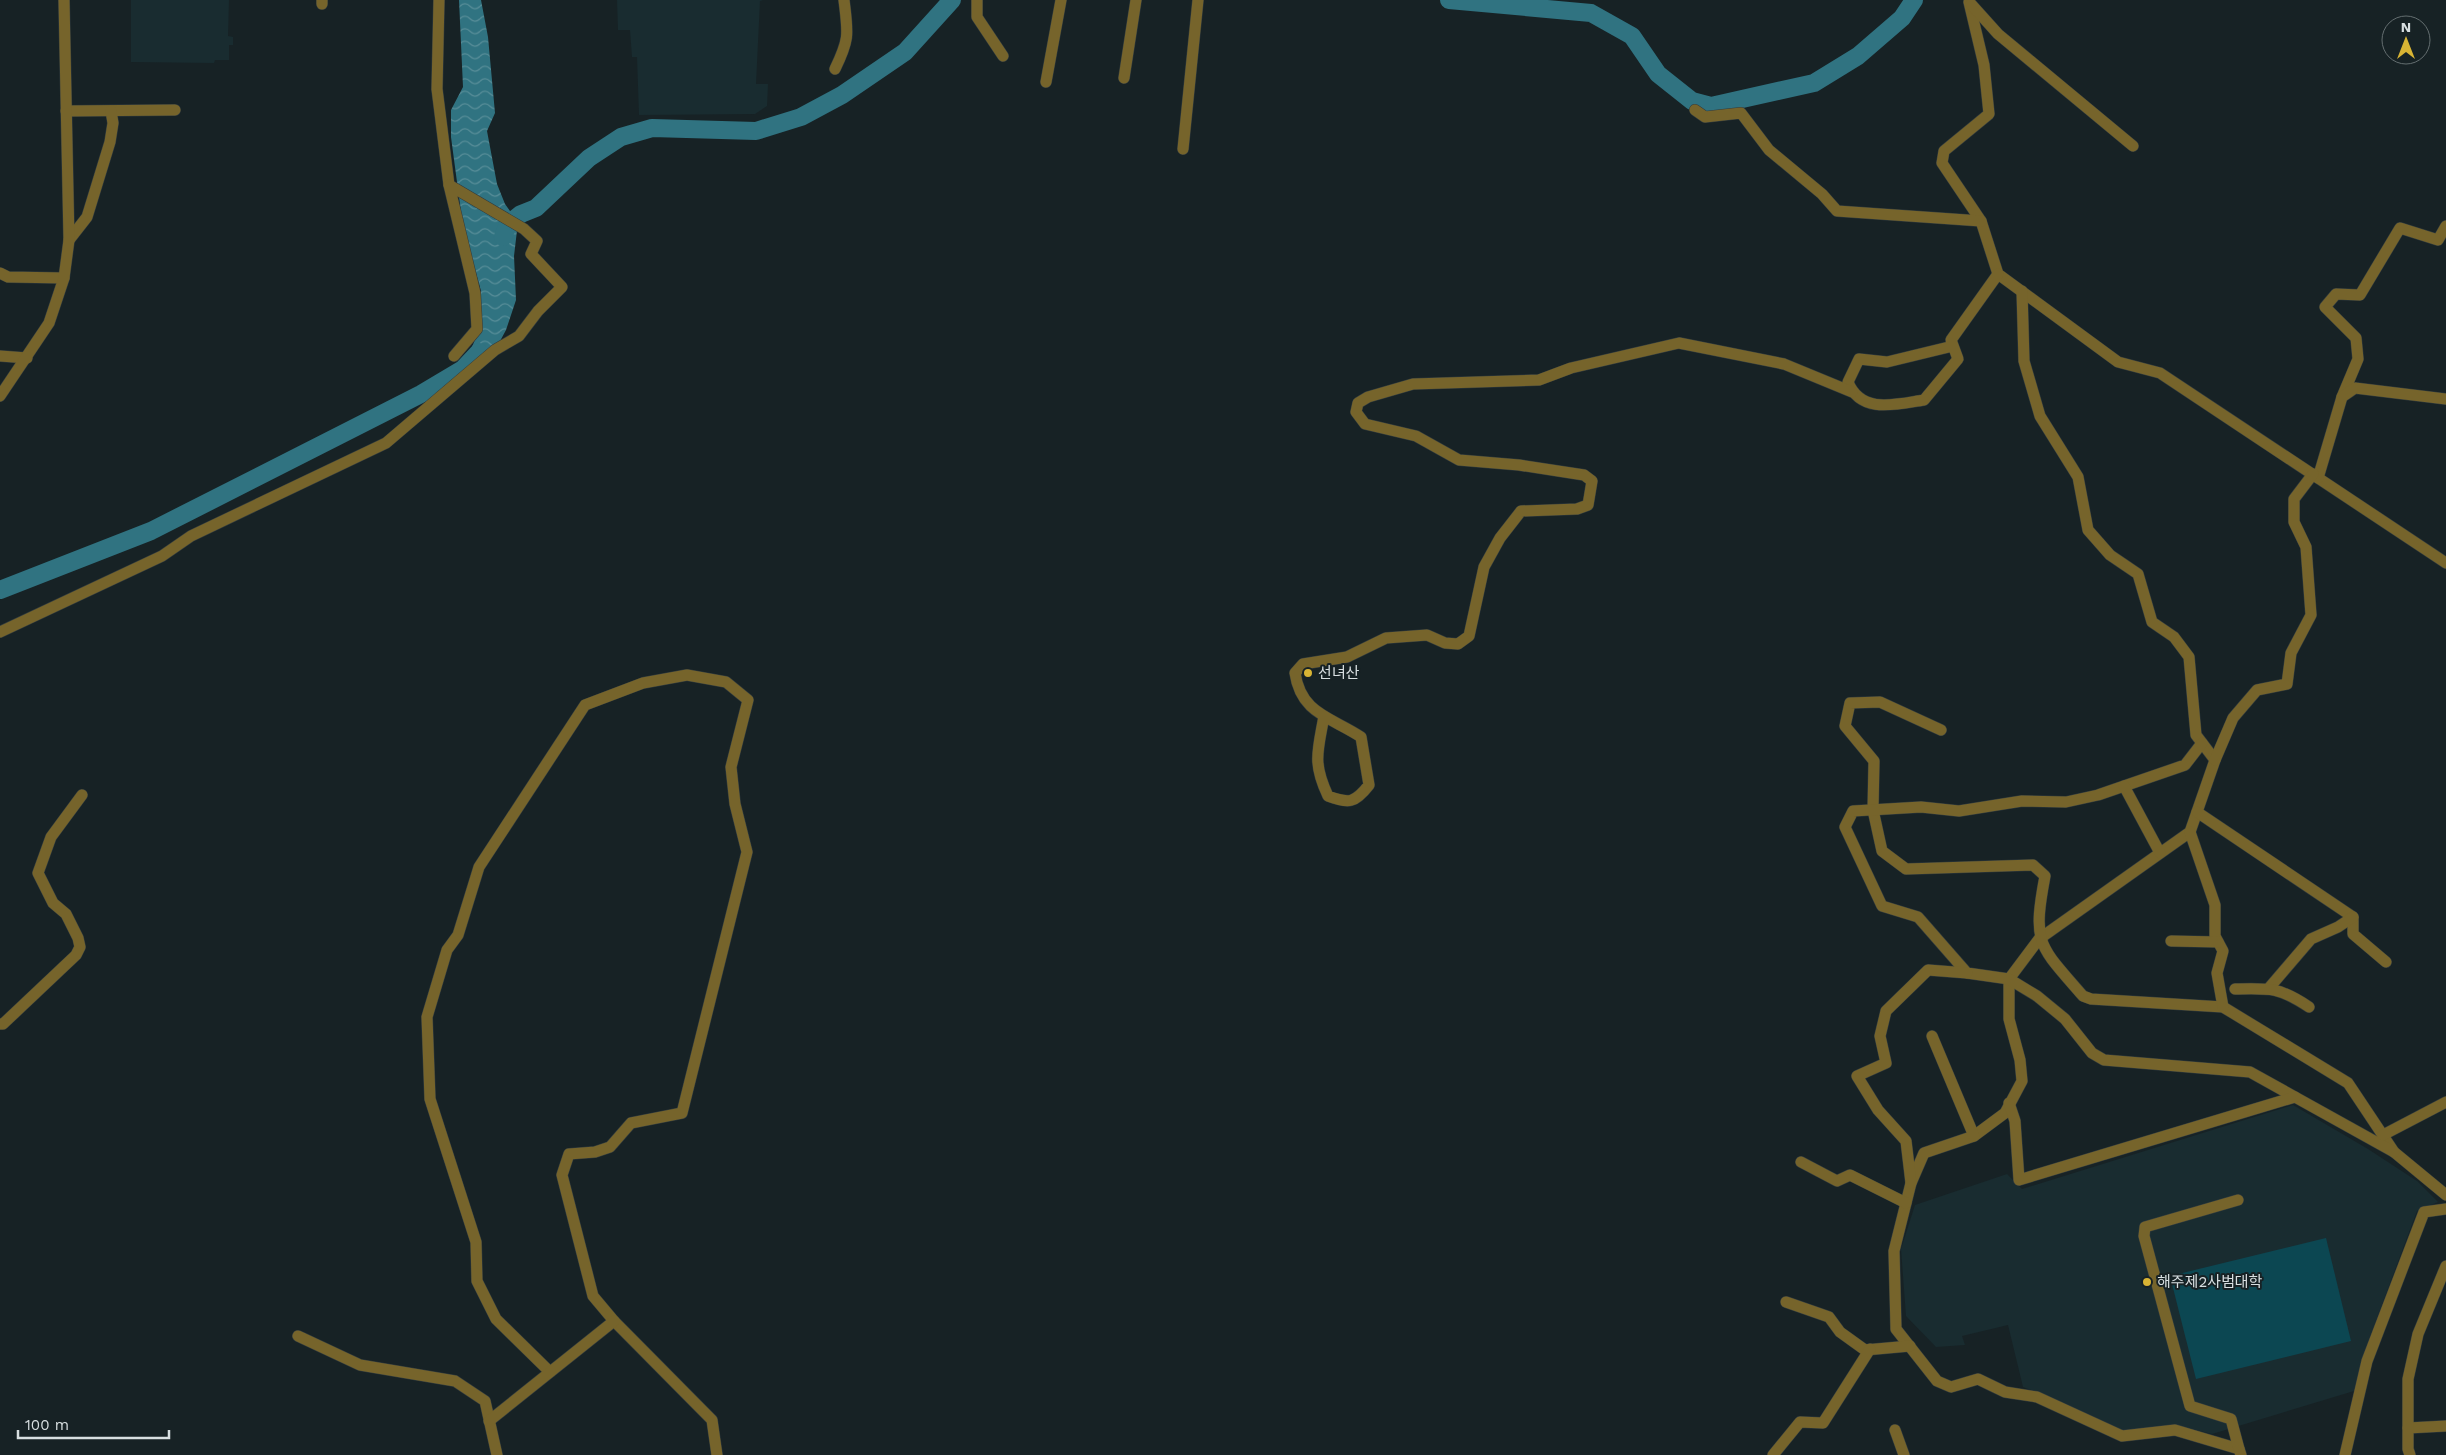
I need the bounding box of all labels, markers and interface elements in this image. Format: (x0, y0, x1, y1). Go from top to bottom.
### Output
north arrow (2381, 15, 2431, 65)
text: N (2401, 19, 2411, 35)
place label: 선녀산 (1318, 664, 1360, 682)
marker: 선녀산 (1302, 667, 1314, 679)
place label: 해주제2사범대학 (2157, 1273, 2263, 1291)
marker: 해주제2사범대학 (2141, 1276, 2153, 1288)
scale bar (18, 1408, 169, 1440)
text: 100 m (25, 1416, 69, 1434)

